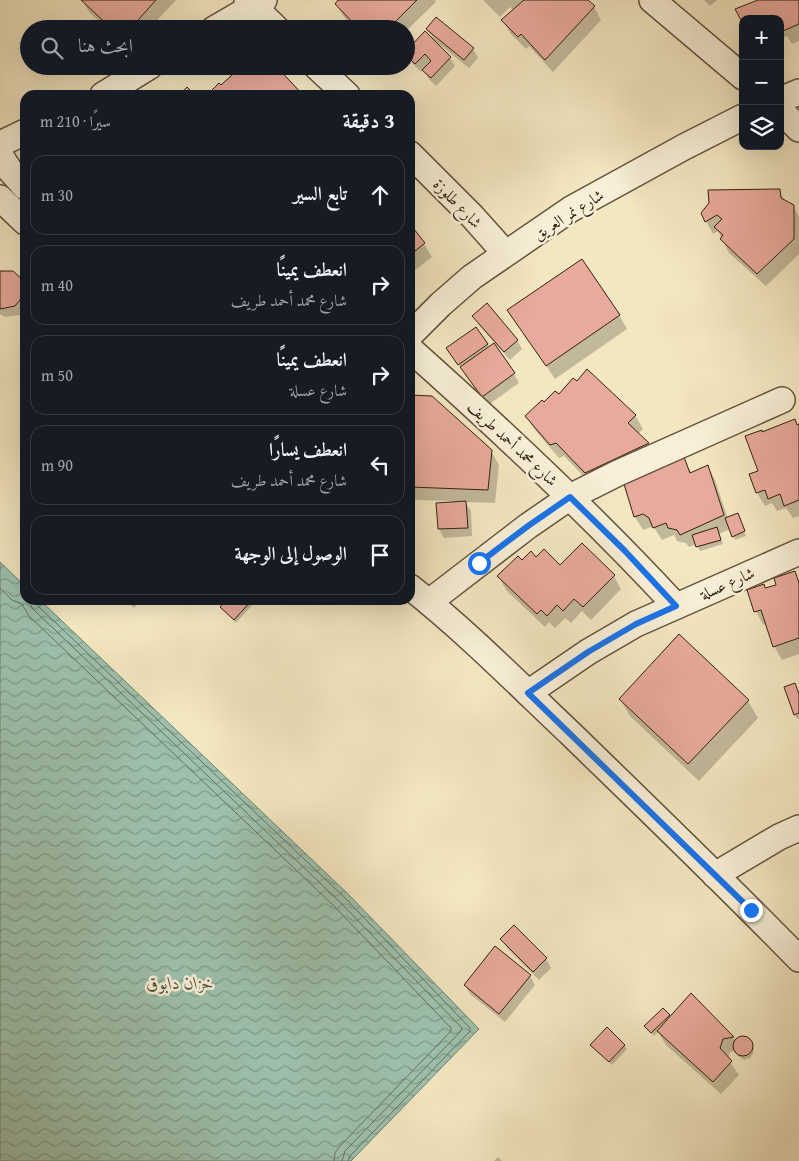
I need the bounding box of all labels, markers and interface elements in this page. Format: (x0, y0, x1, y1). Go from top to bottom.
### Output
map controls (739, 15, 784, 150)
button: + (739, 15, 784, 60)
search box (20, 20, 415, 75)
text: ابحث هنا (78, 31, 133, 59)
icon: search (38, 34, 66, 62)
button: − (739, 60, 784, 105)
text: 3 دقيقة (343, 105, 395, 136)
button: layers (739, 105, 784, 150)
text: سيرًا · 210 m (40, 109, 111, 133)
street label: شارع طلوزة (426, 172, 488, 235)
text: تابع السير (293, 179, 347, 207)
icon: ahead (366, 181, 394, 209)
text: 30 m (41, 183, 73, 207)
street label: شارع نمر العريق (528, 183, 609, 247)
text: انعطف يمينًا (277, 255, 347, 283)
icon: right (366, 271, 394, 299)
text: 40 m (41, 273, 73, 297)
text: شارع محمد أحمد طريف (231, 288, 347, 312)
text: انعطف يمينًا (277, 345, 347, 373)
icon: right (366, 361, 394, 389)
text: 50 m (41, 363, 73, 387)
text: شارع عسلة (290, 378, 347, 402)
street label: شارع محمد أحمد طريف (461, 395, 564, 493)
text: انعطف يسارًا (269, 435, 347, 463)
icon: left (366, 451, 394, 479)
text: 90 m (41, 453, 73, 477)
text: شارع محمد أحمد طريف (231, 468, 347, 492)
text: الوصول إلى الوجهة (235, 539, 347, 567)
icon: arrive (366, 541, 394, 569)
route start (468, 552, 491, 575)
street label: شارع عسلة (695, 560, 759, 608)
route end (740, 899, 763, 922)
water label: خزان دابوق (146, 969, 214, 996)

